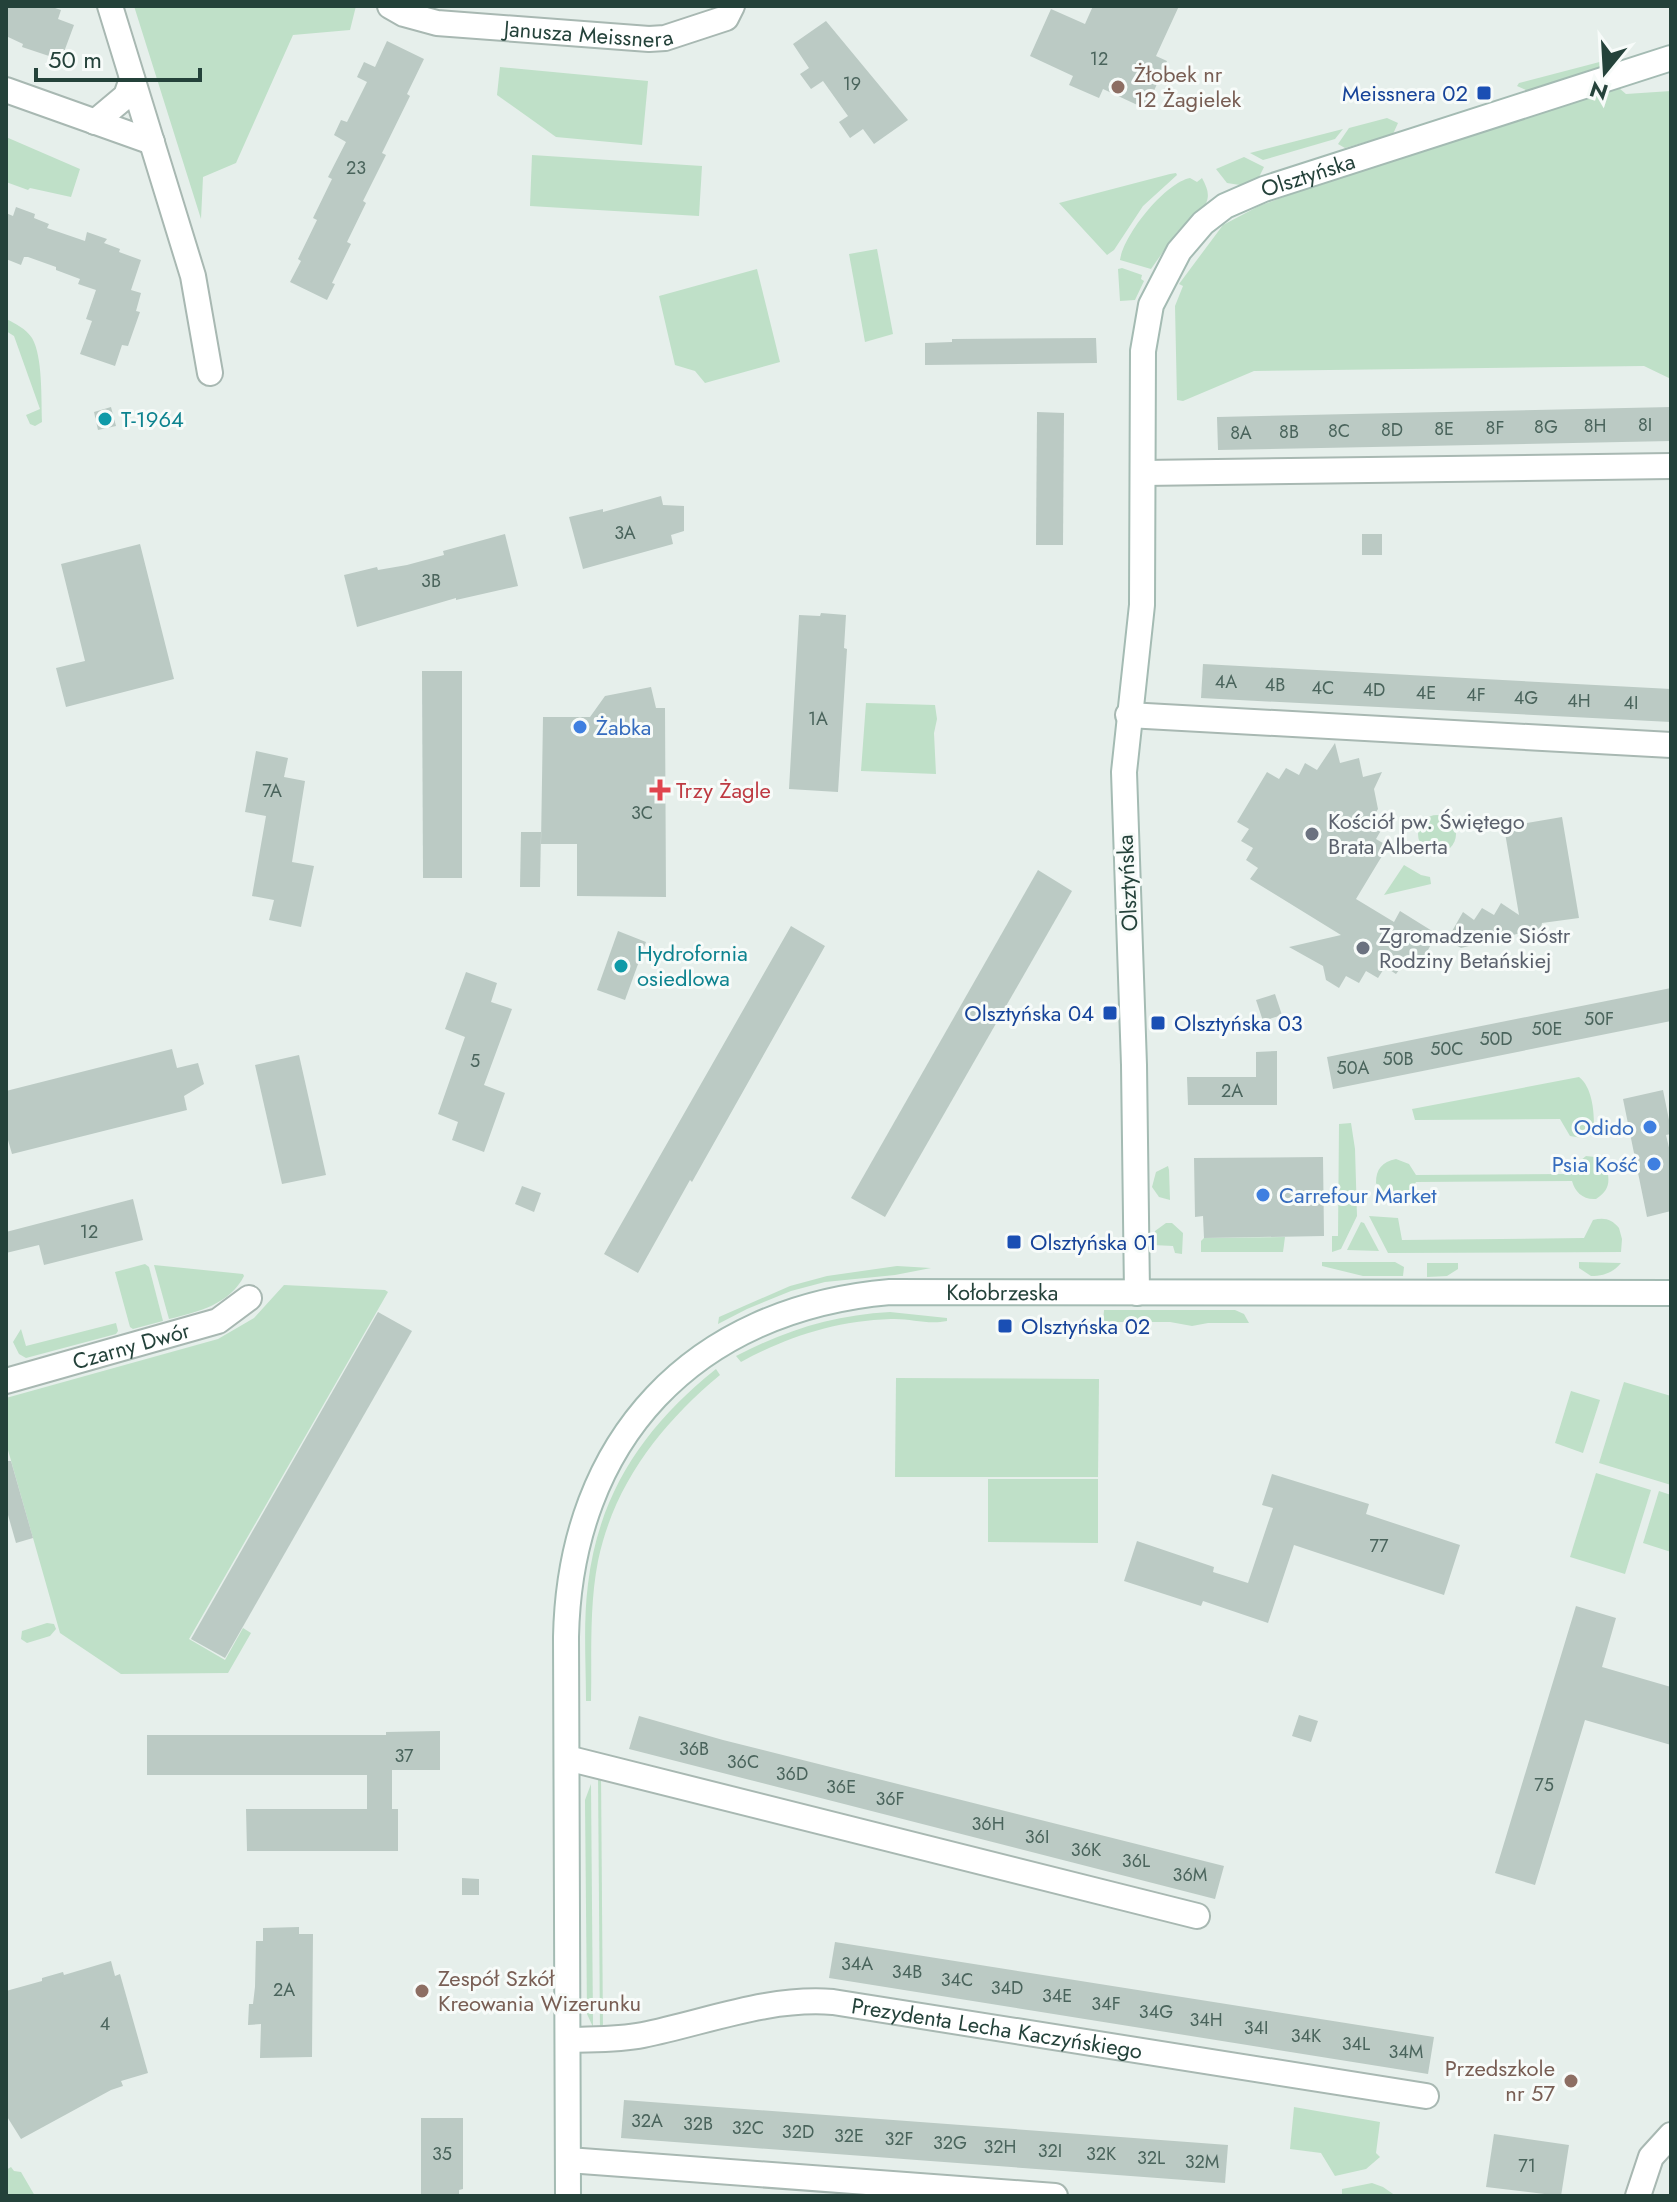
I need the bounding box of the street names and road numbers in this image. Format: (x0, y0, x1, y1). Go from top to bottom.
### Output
street label: Janusza Meissnera (500, 12, 677, 55)
street label: Olsztyńska (1257, 145, 1359, 205)
street label: Olsztyńska (1108, 834, 1146, 932)
street label: Kołobrzeska (946, 1276, 1058, 1308)
street label: Czarny Dwór (69, 1314, 194, 1377)
street label: Prezydenta Lecha Kaczyńskiego (849, 1989, 1145, 2067)

